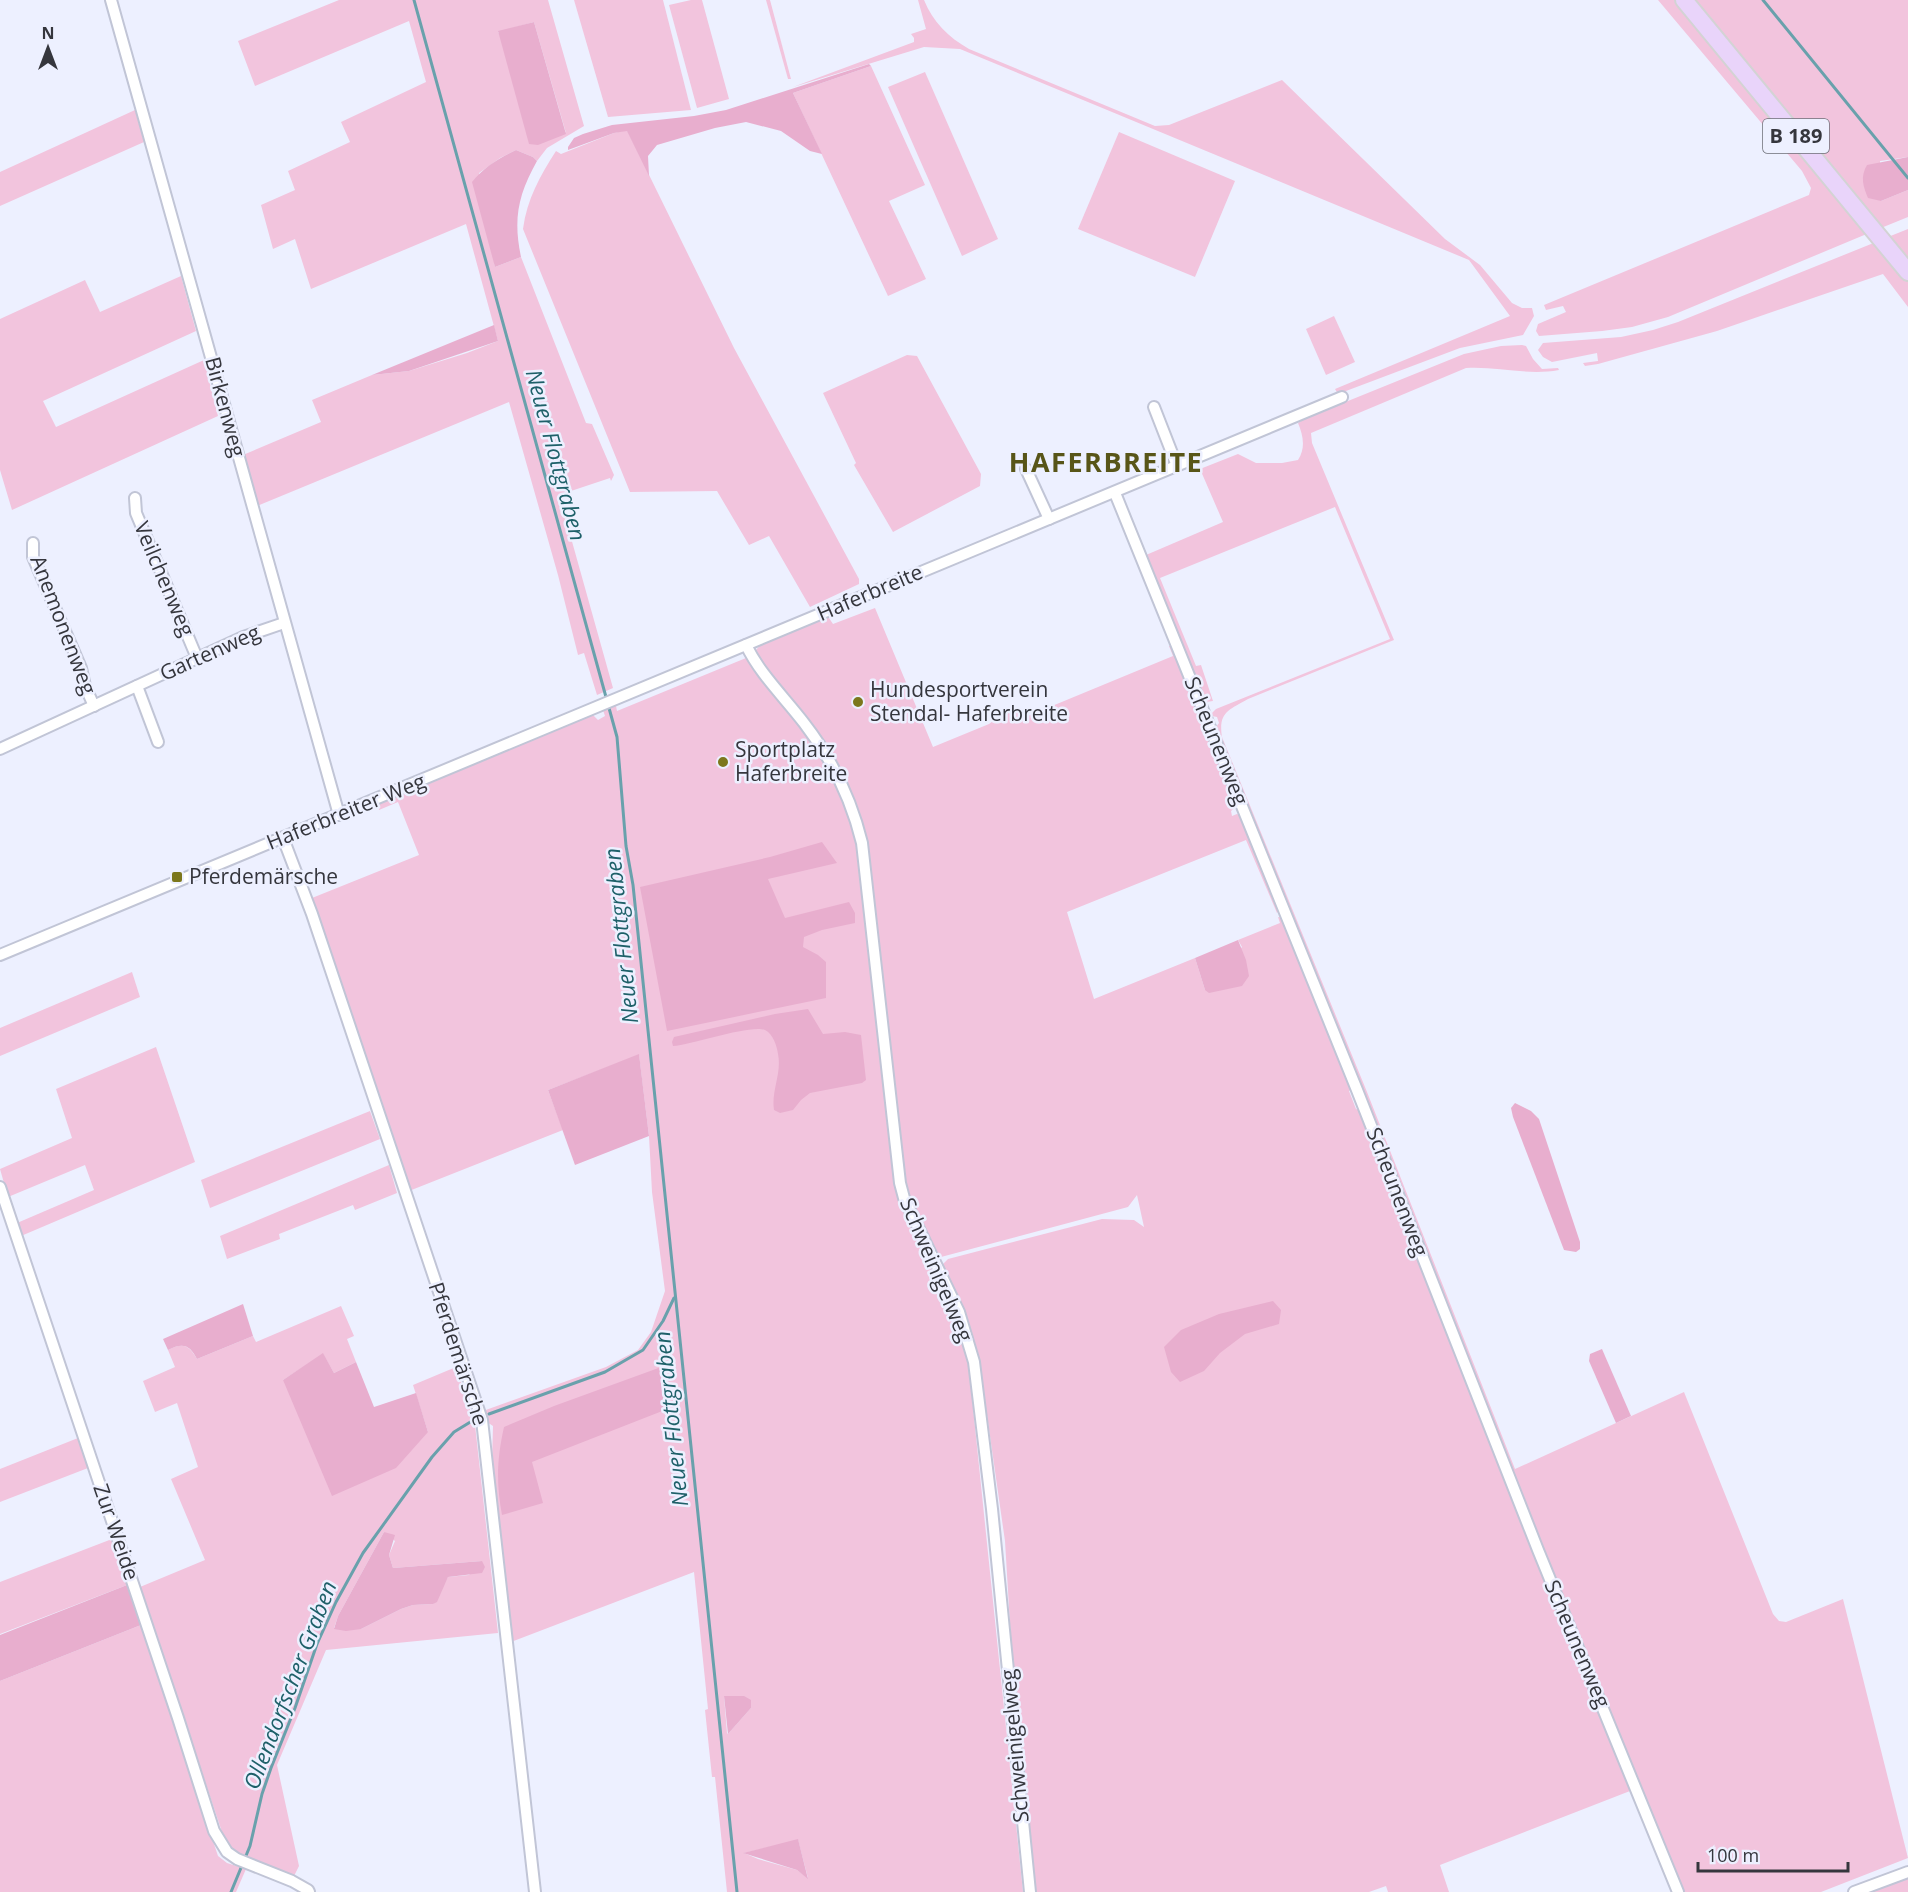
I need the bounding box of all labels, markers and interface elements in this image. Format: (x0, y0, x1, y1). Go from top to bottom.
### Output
north arrow (18, 18, 78, 78)
text: N (41, 22, 55, 44)
road number: B 189 (1763, 119, 1829, 153)
street label: Birkenweg (199, 354, 253, 460)
water label: Neuer Flottgraben (520, 366, 594, 544)
district label: HAFERBREITE (1009, 443, 1203, 480)
street label: Veilchenweg (128, 517, 202, 640)
street label: Anemonenweg (25, 551, 103, 698)
street label: Haferbreite (812, 557, 927, 627)
street label: Gartenweg (155, 618, 264, 687)
street label: Scheunenweg (1178, 672, 1255, 809)
place label: Hundesportverein Stendal- Haferbreite (870, 675, 1068, 727)
marker: Hundesportverein Stendal- Haferbreite (851, 695, 865, 709)
place label: Sportplatz Haferbreite (735, 735, 847, 787)
marker: Sportplatz Haferbreite (716, 755, 730, 769)
street label: Haferbreiter Weg (262, 766, 429, 856)
water label: Neuer Flottgraben (596, 847, 644, 1025)
place label: Pferdemärsche (189, 862, 338, 890)
marker: Pferdemärsche (170, 870, 184, 884)
street label: Scheunenweg (1360, 1123, 1435, 1260)
street label: Schweinigelweg (894, 1193, 980, 1346)
street label: Pferdemärsche (423, 1278, 495, 1429)
water label: Neuer Flottgraben (646, 1330, 694, 1508)
street label: Zur Weide (87, 1480, 146, 1584)
street label: Scheunenweg (1538, 1575, 1617, 1712)
water label: Ollendorfscher Graben (235, 1576, 343, 1793)
street label: Schweinigelweg (993, 1668, 1035, 1824)
scale bar (1698, 1835, 1848, 1873)
text: 100 m (1707, 1843, 1759, 1867)

